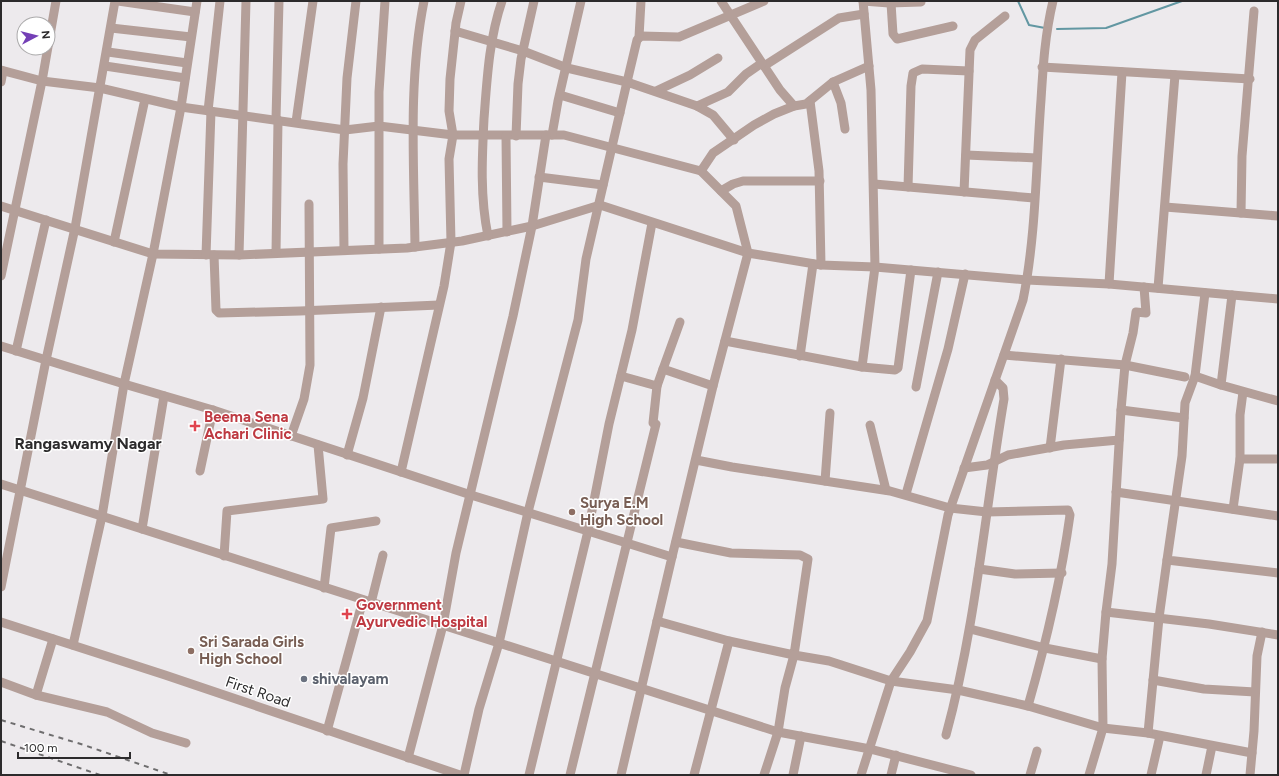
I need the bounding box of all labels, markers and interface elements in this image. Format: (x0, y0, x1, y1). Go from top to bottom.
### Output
north arrow (16, 16, 56, 56)
text: N (38, 30, 52, 40)
place label: Beema Sena Achari Clinic (204, 408, 292, 443)
marker: Beema Sena Achari Clinic (189, 420, 201, 432)
district label: Rangaswamy Nagar (14, 434, 162, 453)
place label: Surya E.M High School (580, 494, 663, 529)
marker: Surya E.M High School (567, 507, 577, 517)
place label: Government Ayurvedic Hospital (356, 596, 487, 631)
marker: Government Ayurvedic Hospital (341, 608, 353, 620)
place label: Sri Sarada Girls High School (199, 633, 304, 668)
marker: Sri Sarada Girls High School (186, 646, 196, 656)
place label: shivalayam (312, 670, 389, 688)
street label: First Road (223, 672, 293, 712)
marker: shivalayam (299, 674, 309, 684)
scale bar (18, 734, 130, 760)
text: 100 m (24, 741, 58, 755)

